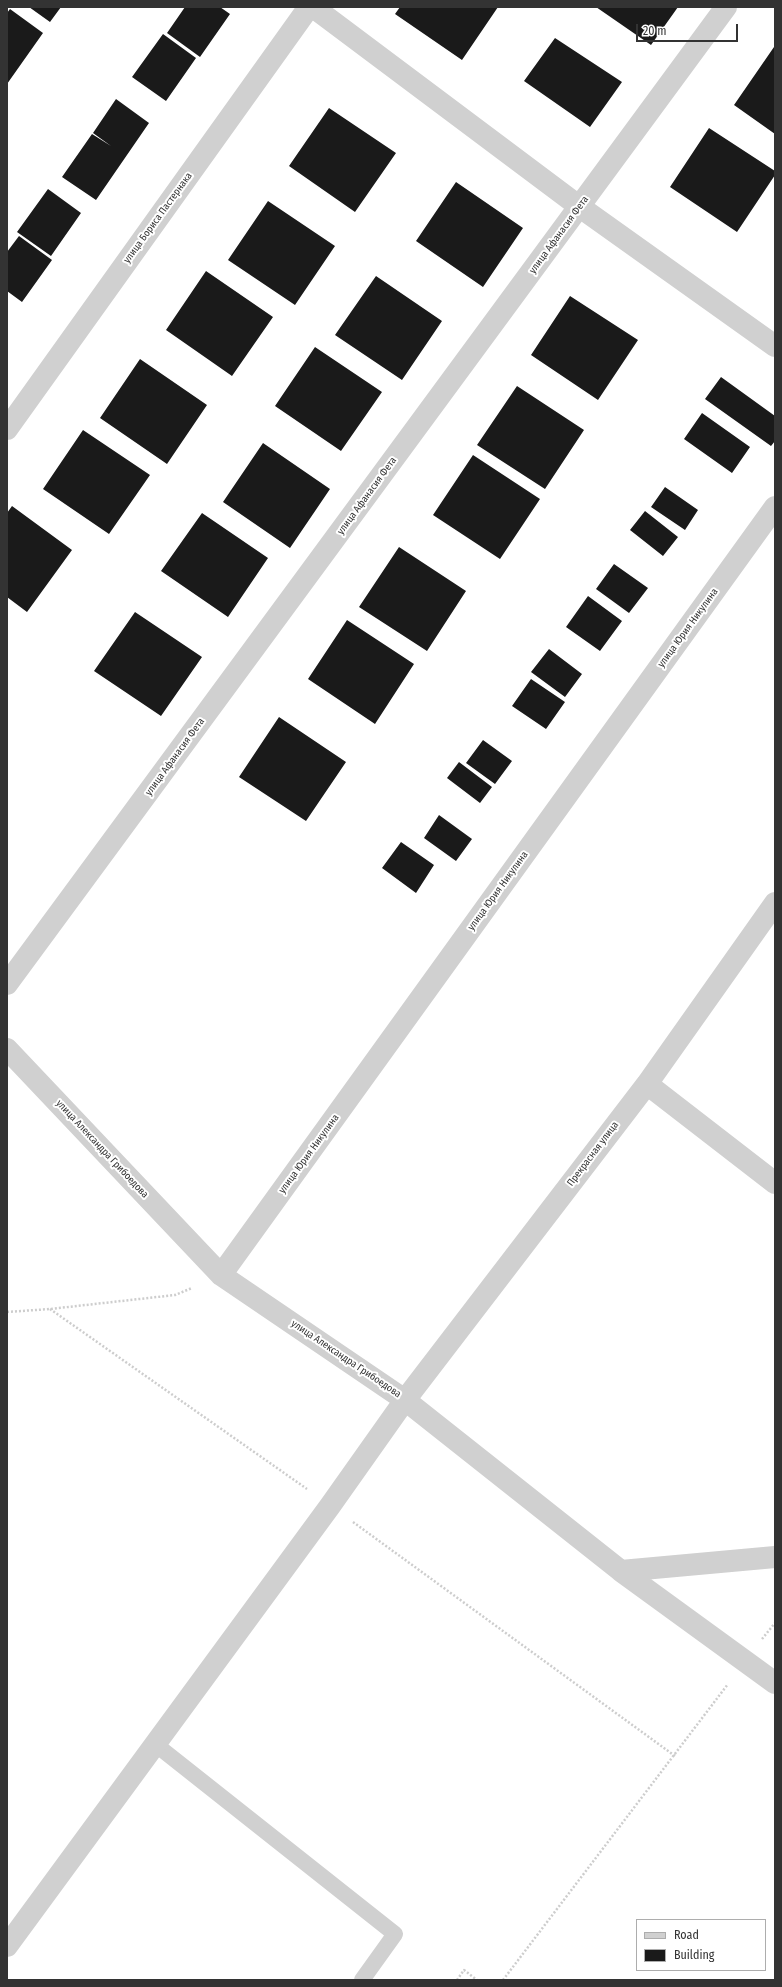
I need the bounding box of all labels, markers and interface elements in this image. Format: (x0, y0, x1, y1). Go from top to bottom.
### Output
scale bar (638, 16, 740, 42)
text: 20 m (643, 24, 667, 38)
street label: улица Бориса Пастернака (121, 170, 195, 266)
street label: улица Афанасия Фета (527, 194, 591, 276)
street label: улица Афанасия Фета (335, 455, 399, 537)
street label: улица Юрия Никулина (655, 586, 721, 670)
street label: улица Афанасия Фета (143, 716, 207, 798)
street label: улица Юрия Никулина (465, 849, 531, 933)
street label: улица Александра Грибоедова (53, 1097, 151, 1201)
street label: улица Юрия Никулина (276, 1112, 342, 1196)
street label: Прекрасная улица (565, 1119, 621, 1189)
street label: улица Александра Грибоедова (289, 1318, 403, 1400)
legend (636, 1919, 766, 1971)
text: Road (674, 1928, 699, 1942)
text: Building (674, 1948, 714, 1962)

